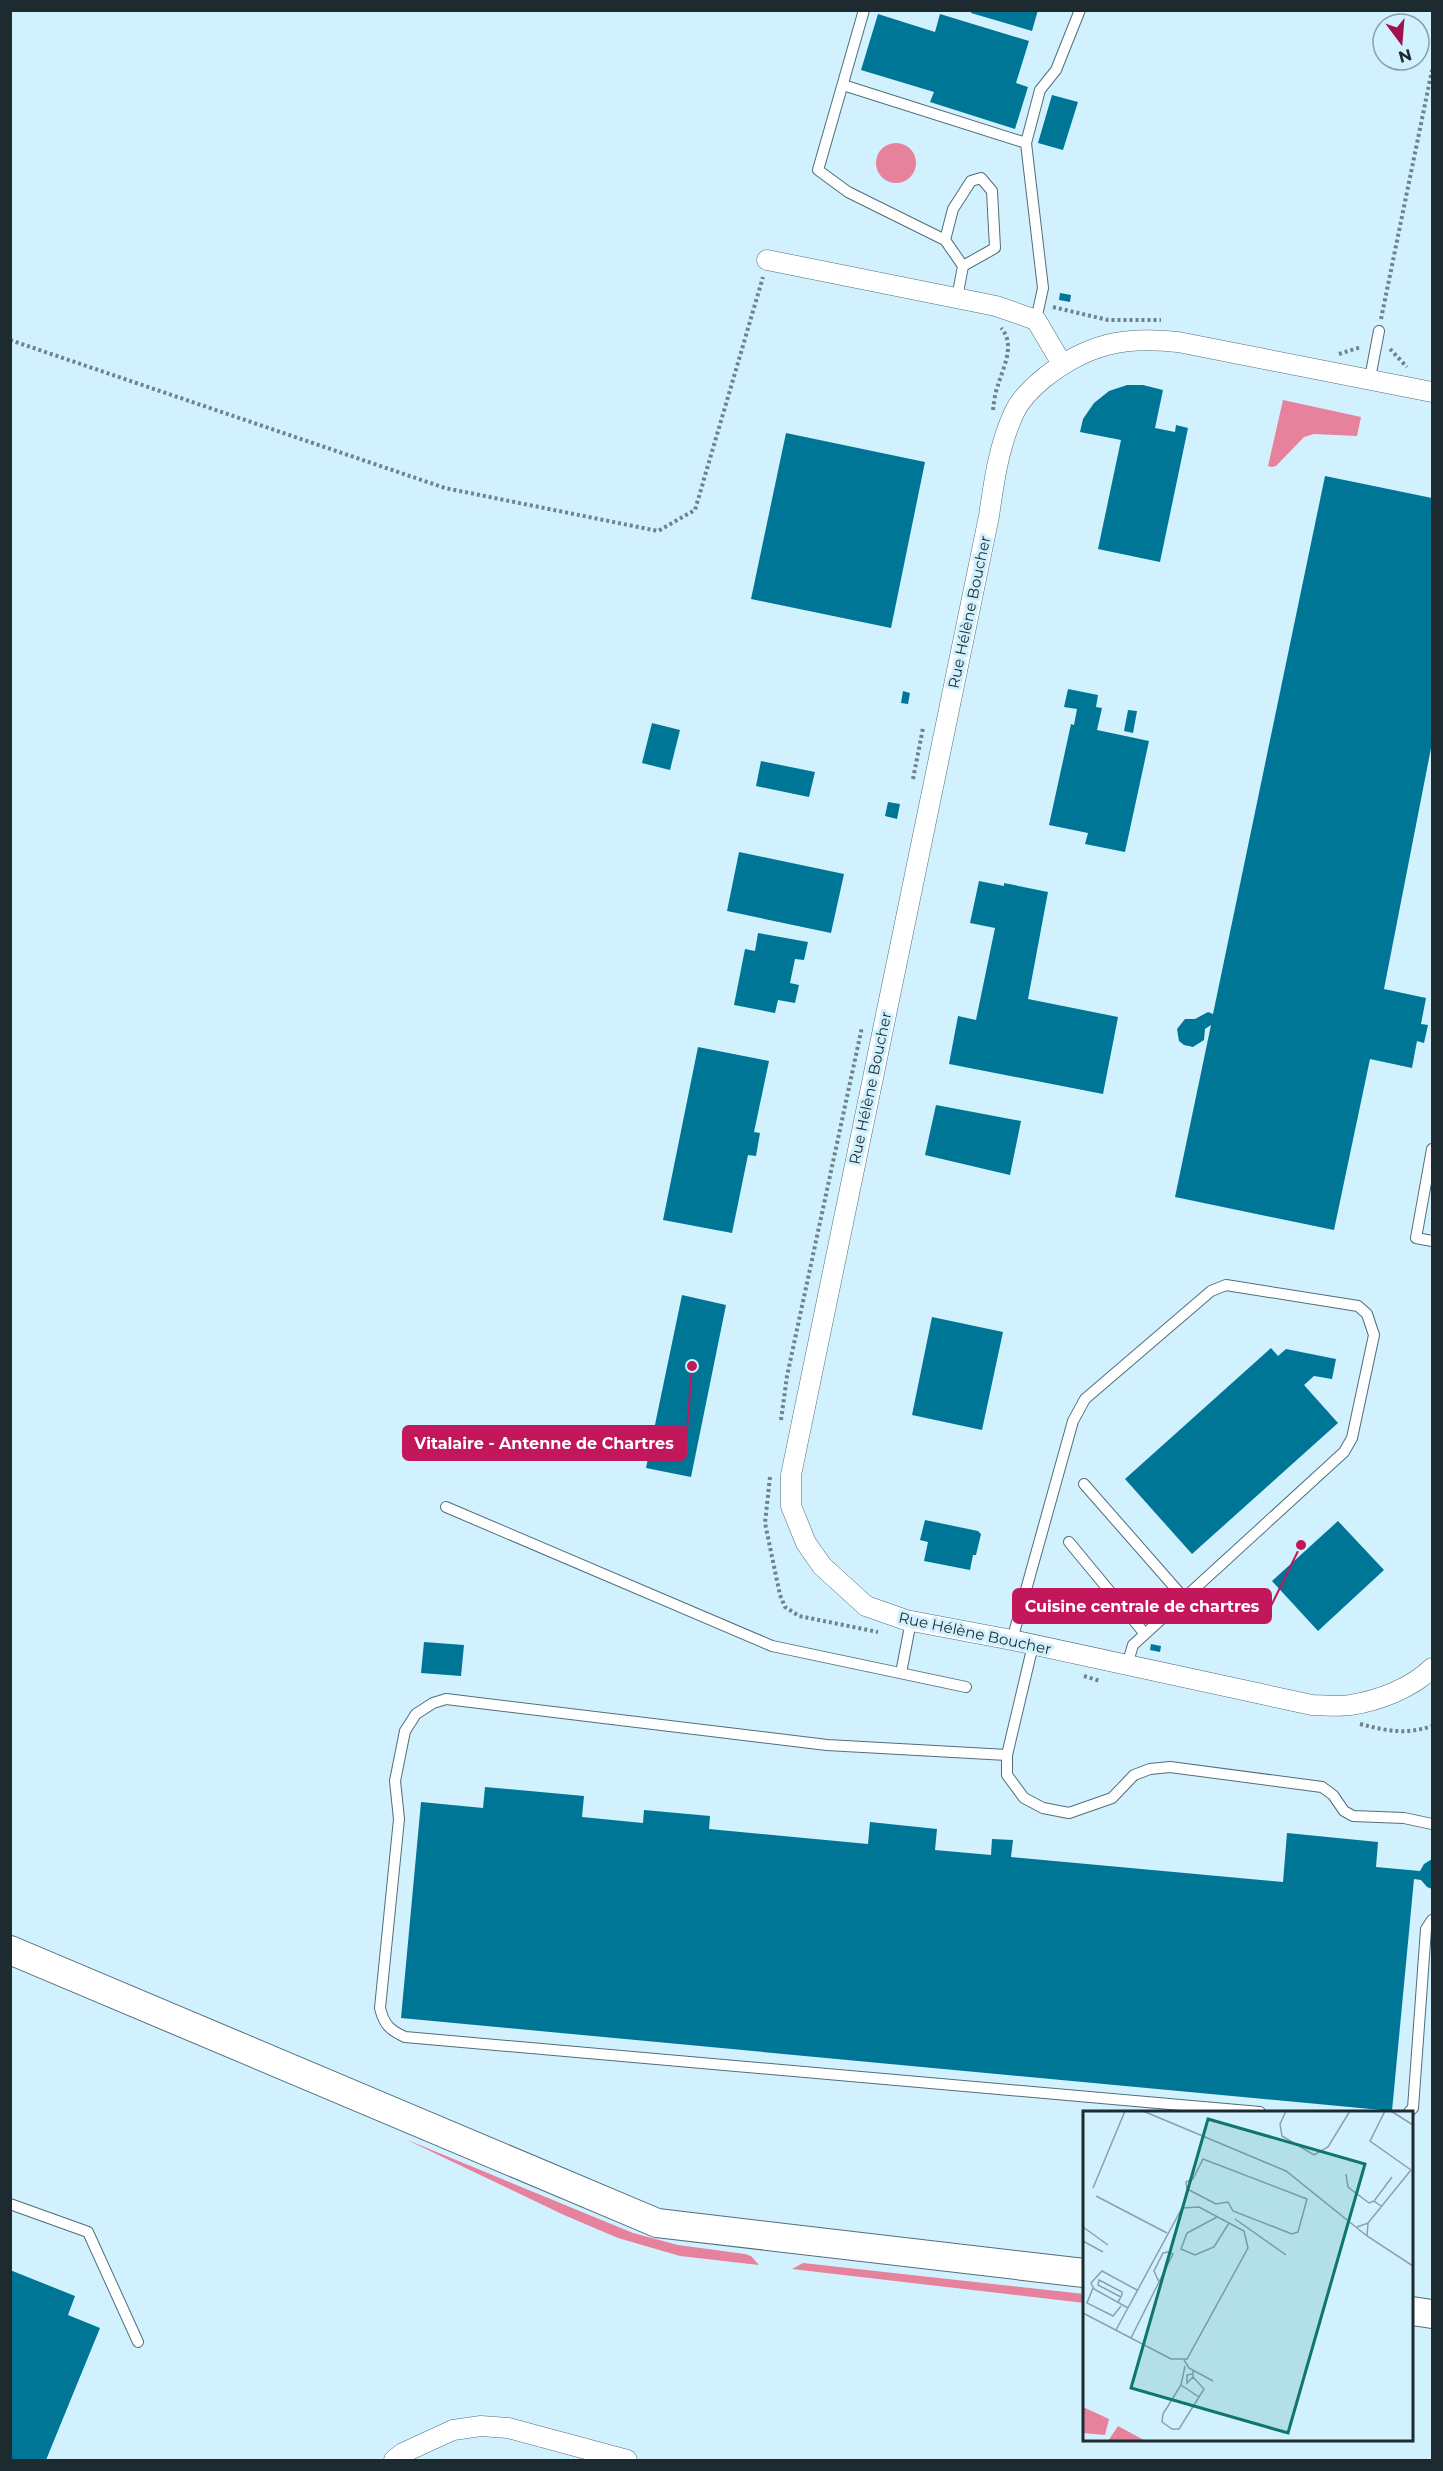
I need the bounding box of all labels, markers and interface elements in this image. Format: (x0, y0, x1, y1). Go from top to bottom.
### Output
north arrow (1371, 12, 1431, 72)
text: N (1396, 45, 1414, 67)
street label: Rue Hélène Boucher (944, 534, 994, 690)
street label: Rue Hélène Boucher (845, 1010, 895, 1166)
callout: Vitalaire - Antenne de Chartres (403, 1426, 686, 1460)
text: Vitalaire - Antenne de Chartres (413, 1434, 674, 1453)
callout: Cuisine centrale de chartres (1013, 1589, 1271, 1623)
text: Cuisine centrale de chartres (1025, 1597, 1260, 1616)
street label: Rue Hélène Boucher (897, 1608, 1053, 1658)
inset map (1083, 2111, 1413, 2441)

